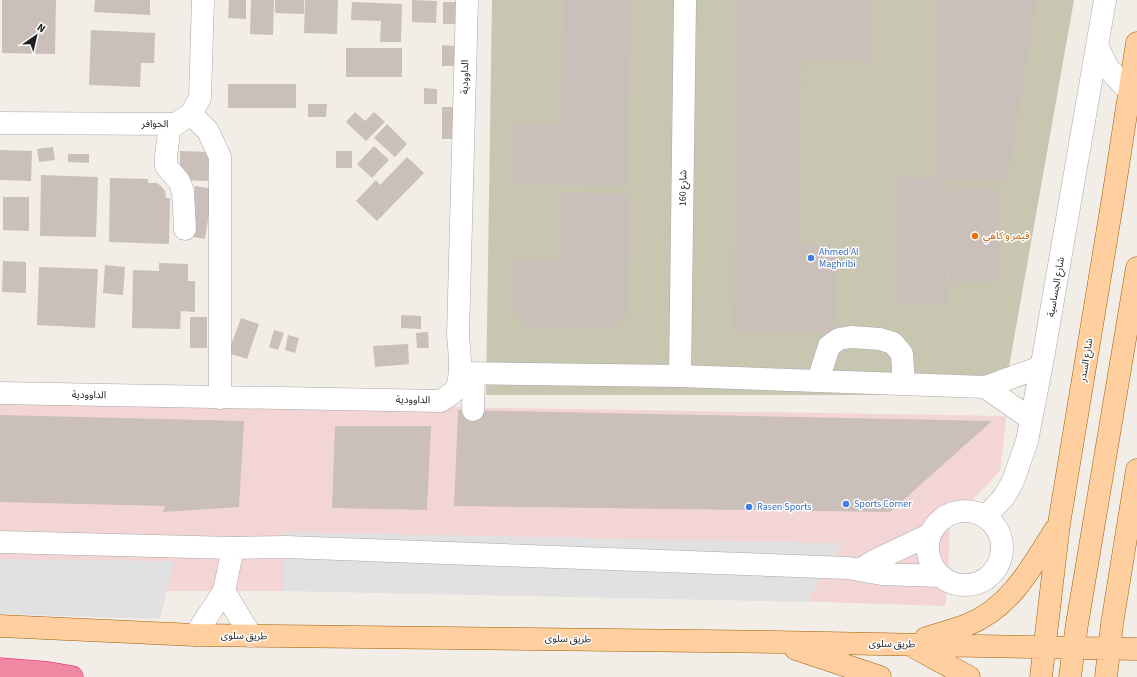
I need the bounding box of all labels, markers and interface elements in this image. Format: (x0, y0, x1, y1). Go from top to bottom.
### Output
north arrow (16, 16, 56, 56)
text: N (34, 20, 49, 36)
street label: الداوودية (458, 60, 472, 94)
street label: الحوافر (141, 117, 168, 131)
street label: شارع 160 (676, 170, 690, 206)
place label: قيمر و كاهي (983, 229, 1030, 243)
marker: قيمر و كاهي (970, 231, 980, 241)
place label: Ahmed Al Maghribi (819, 245, 859, 271)
marker: Ahmed Al Maghribi (806, 253, 816, 263)
street label: شارع الجساسية (1044, 256, 1068, 318)
street label: شارع السدر (1075, 337, 1096, 384)
street label: الداوودية (72, 388, 106, 402)
street label: الداوودية (396, 393, 430, 407)
place label: Sports Corner (854, 497, 912, 511)
marker: Sports Corner (841, 499, 851, 509)
place label: Rasen Sports (757, 500, 812, 514)
marker: Rasen Sports (744, 502, 754, 512)
street label: طريق سلوى (221, 629, 268, 643)
street label: طريق سلوى (545, 632, 592, 646)
street label: طريق سلوى (869, 637, 916, 651)

